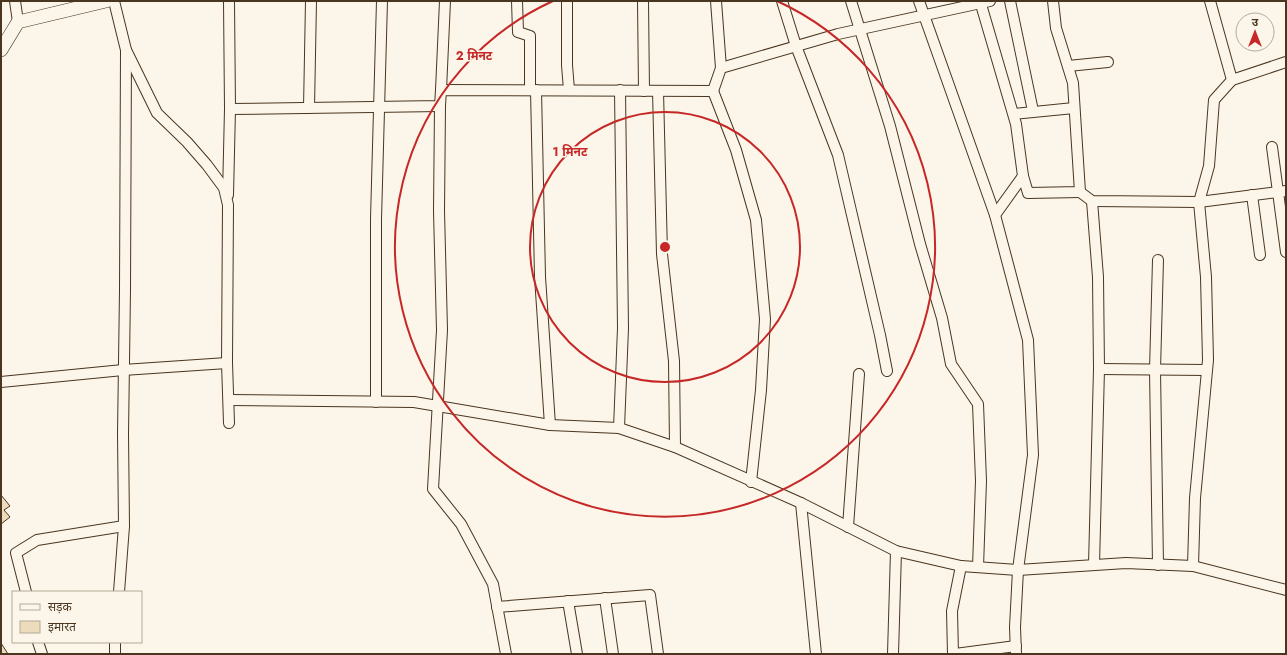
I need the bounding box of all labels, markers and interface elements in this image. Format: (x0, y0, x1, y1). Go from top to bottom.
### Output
north arrow (1235, 12, 1275, 52)
text: उ (1252, 14, 1259, 30)
text: 2 मिनट (456, 47, 493, 65)
text: 1 मिनट (553, 143, 588, 161)
centre of rings (658, 240, 672, 254)
legend (12, 591, 142, 643)
text: सड़क (48, 598, 73, 616)
text: इमारत (48, 618, 77, 636)

